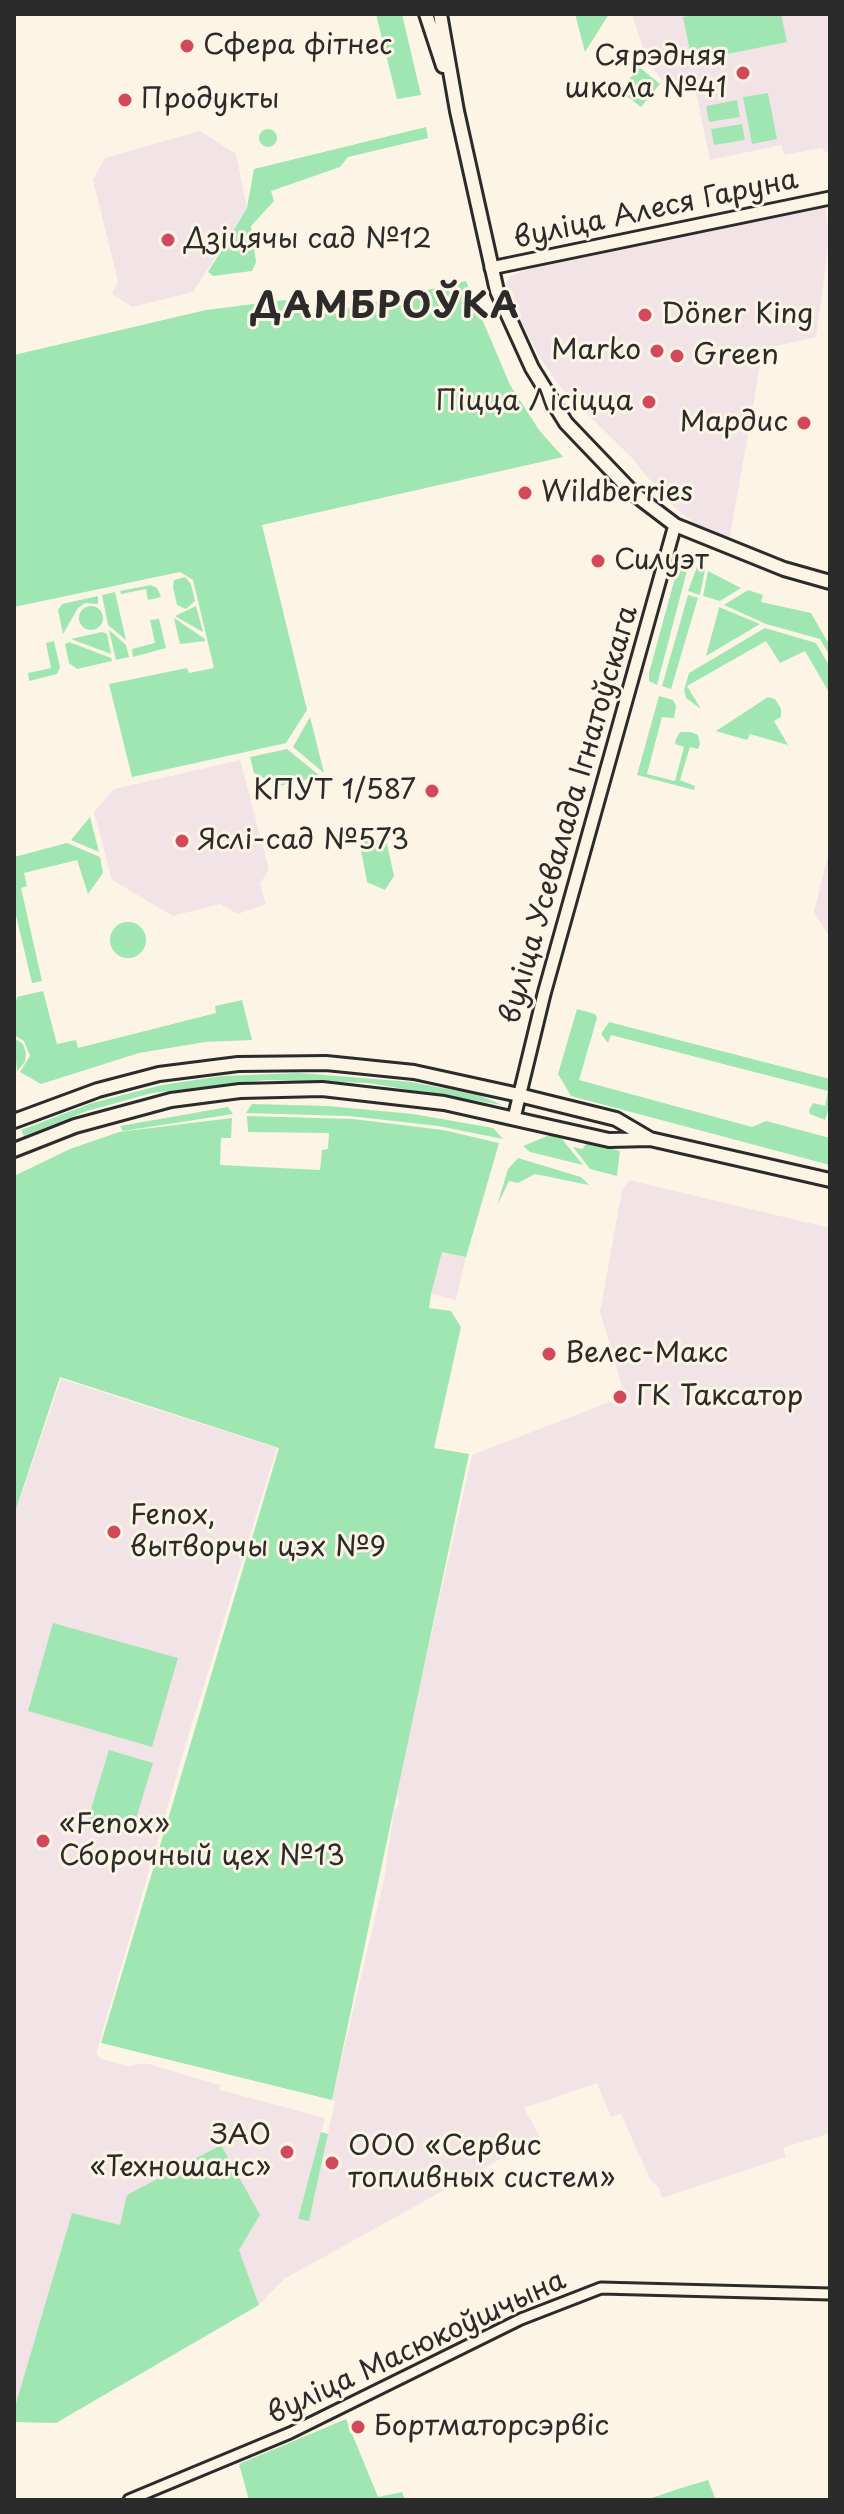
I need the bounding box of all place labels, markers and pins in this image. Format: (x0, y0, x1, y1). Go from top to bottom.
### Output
place label: Сфера фітнес (203, 29, 393, 63)
marker: Сфера фітнес (178, 37, 196, 55)
place label: Сярэдняя школа №41 (565, 40, 727, 106)
marker: Сярэдняя школа №41 (734, 64, 752, 82)
place label: Продукты (141, 83, 279, 117)
marker: Продукты (116, 91, 134, 109)
place label: Дзіцячы сад №12 (184, 223, 432, 257)
marker: Дзіцячы сад №12 (159, 231, 177, 249)
place label: Döner King (661, 298, 813, 332)
marker: Döner King (636, 306, 654, 324)
place label: Marko (551, 334, 641, 368)
place label: Green (693, 339, 779, 373)
marker: Marko (648, 342, 666, 360)
marker: Green (668, 347, 686, 365)
place label: Піцца Лісіцца (435, 385, 633, 419)
marker: Піцца Лісіцца (640, 393, 658, 411)
place label: Мардис (680, 406, 788, 440)
marker: Мардис (795, 414, 813, 432)
place label: Wildberries (541, 476, 693, 510)
marker: Wildberries (516, 484, 534, 502)
place label: Силуэт (614, 544, 709, 578)
marker: Силуэт (589, 552, 607, 570)
place label: КПУТ 1/587 (253, 774, 416, 808)
marker: КПУТ 1/587 (423, 782, 441, 800)
place label: Яслі-сад №573 (198, 824, 409, 858)
marker: Яслі-сад №573 (173, 832, 191, 850)
place label: Велес-Макс (565, 1337, 728, 1371)
marker: Велес-Макс (540, 1345, 558, 1363)
place label: ГК Таксатор (636, 1380, 803, 1414)
marker: ГК Таксатор (611, 1388, 629, 1406)
place label: Fenox, вытворчы цэх №9 (130, 1499, 386, 1565)
marker: Fenox, вытворчы цэх №9 (105, 1523, 123, 1541)
place label: «Fenox» Сборочный цех №13 (59, 1808, 345, 1874)
marker: «Fenox» Сборочный цех №13 (34, 1832, 52, 1850)
place label: ЗАО «Техношанс» (90, 2119, 271, 2185)
place label: ООО «Сервис топливных систем» (348, 2130, 615, 2196)
marker: ЗАО «Техношанс» (278, 2143, 296, 2161)
marker: ООО «Сервис топливных систем» (323, 2154, 341, 2172)
place label: Бортматорсэрвіс (374, 2410, 609, 2444)
marker: Бортматорсэрвіс (349, 2418, 367, 2436)

